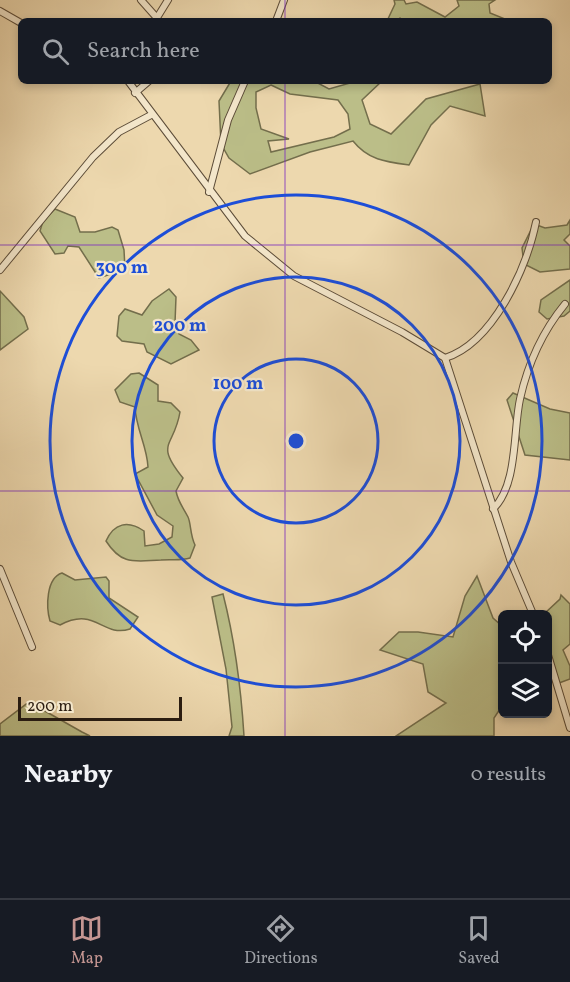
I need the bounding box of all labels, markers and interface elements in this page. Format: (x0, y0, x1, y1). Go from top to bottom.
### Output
search box (18, 18, 552, 84)
icon: search (39, 35, 72, 68)
text: Search here (87, 36, 200, 67)
text: 300 m (96, 256, 148, 281)
text: 200 m (154, 314, 206, 339)
text: 100 m (213, 372, 263, 397)
centre of rings (286, 431, 306, 451)
map controls (498, 610, 552, 718)
button: locate (498, 610, 552, 664)
button: layers (498, 664, 552, 718)
scale bar (18, 694, 182, 722)
text: 200 m (27, 696, 72, 718)
text: Nearby (24, 757, 113, 793)
text: 0 results (471, 761, 546, 789)
tab: Map (70, 912, 103, 970)
tab: Directions (244, 912, 318, 970)
tab: Saved (458, 912, 500, 970)

